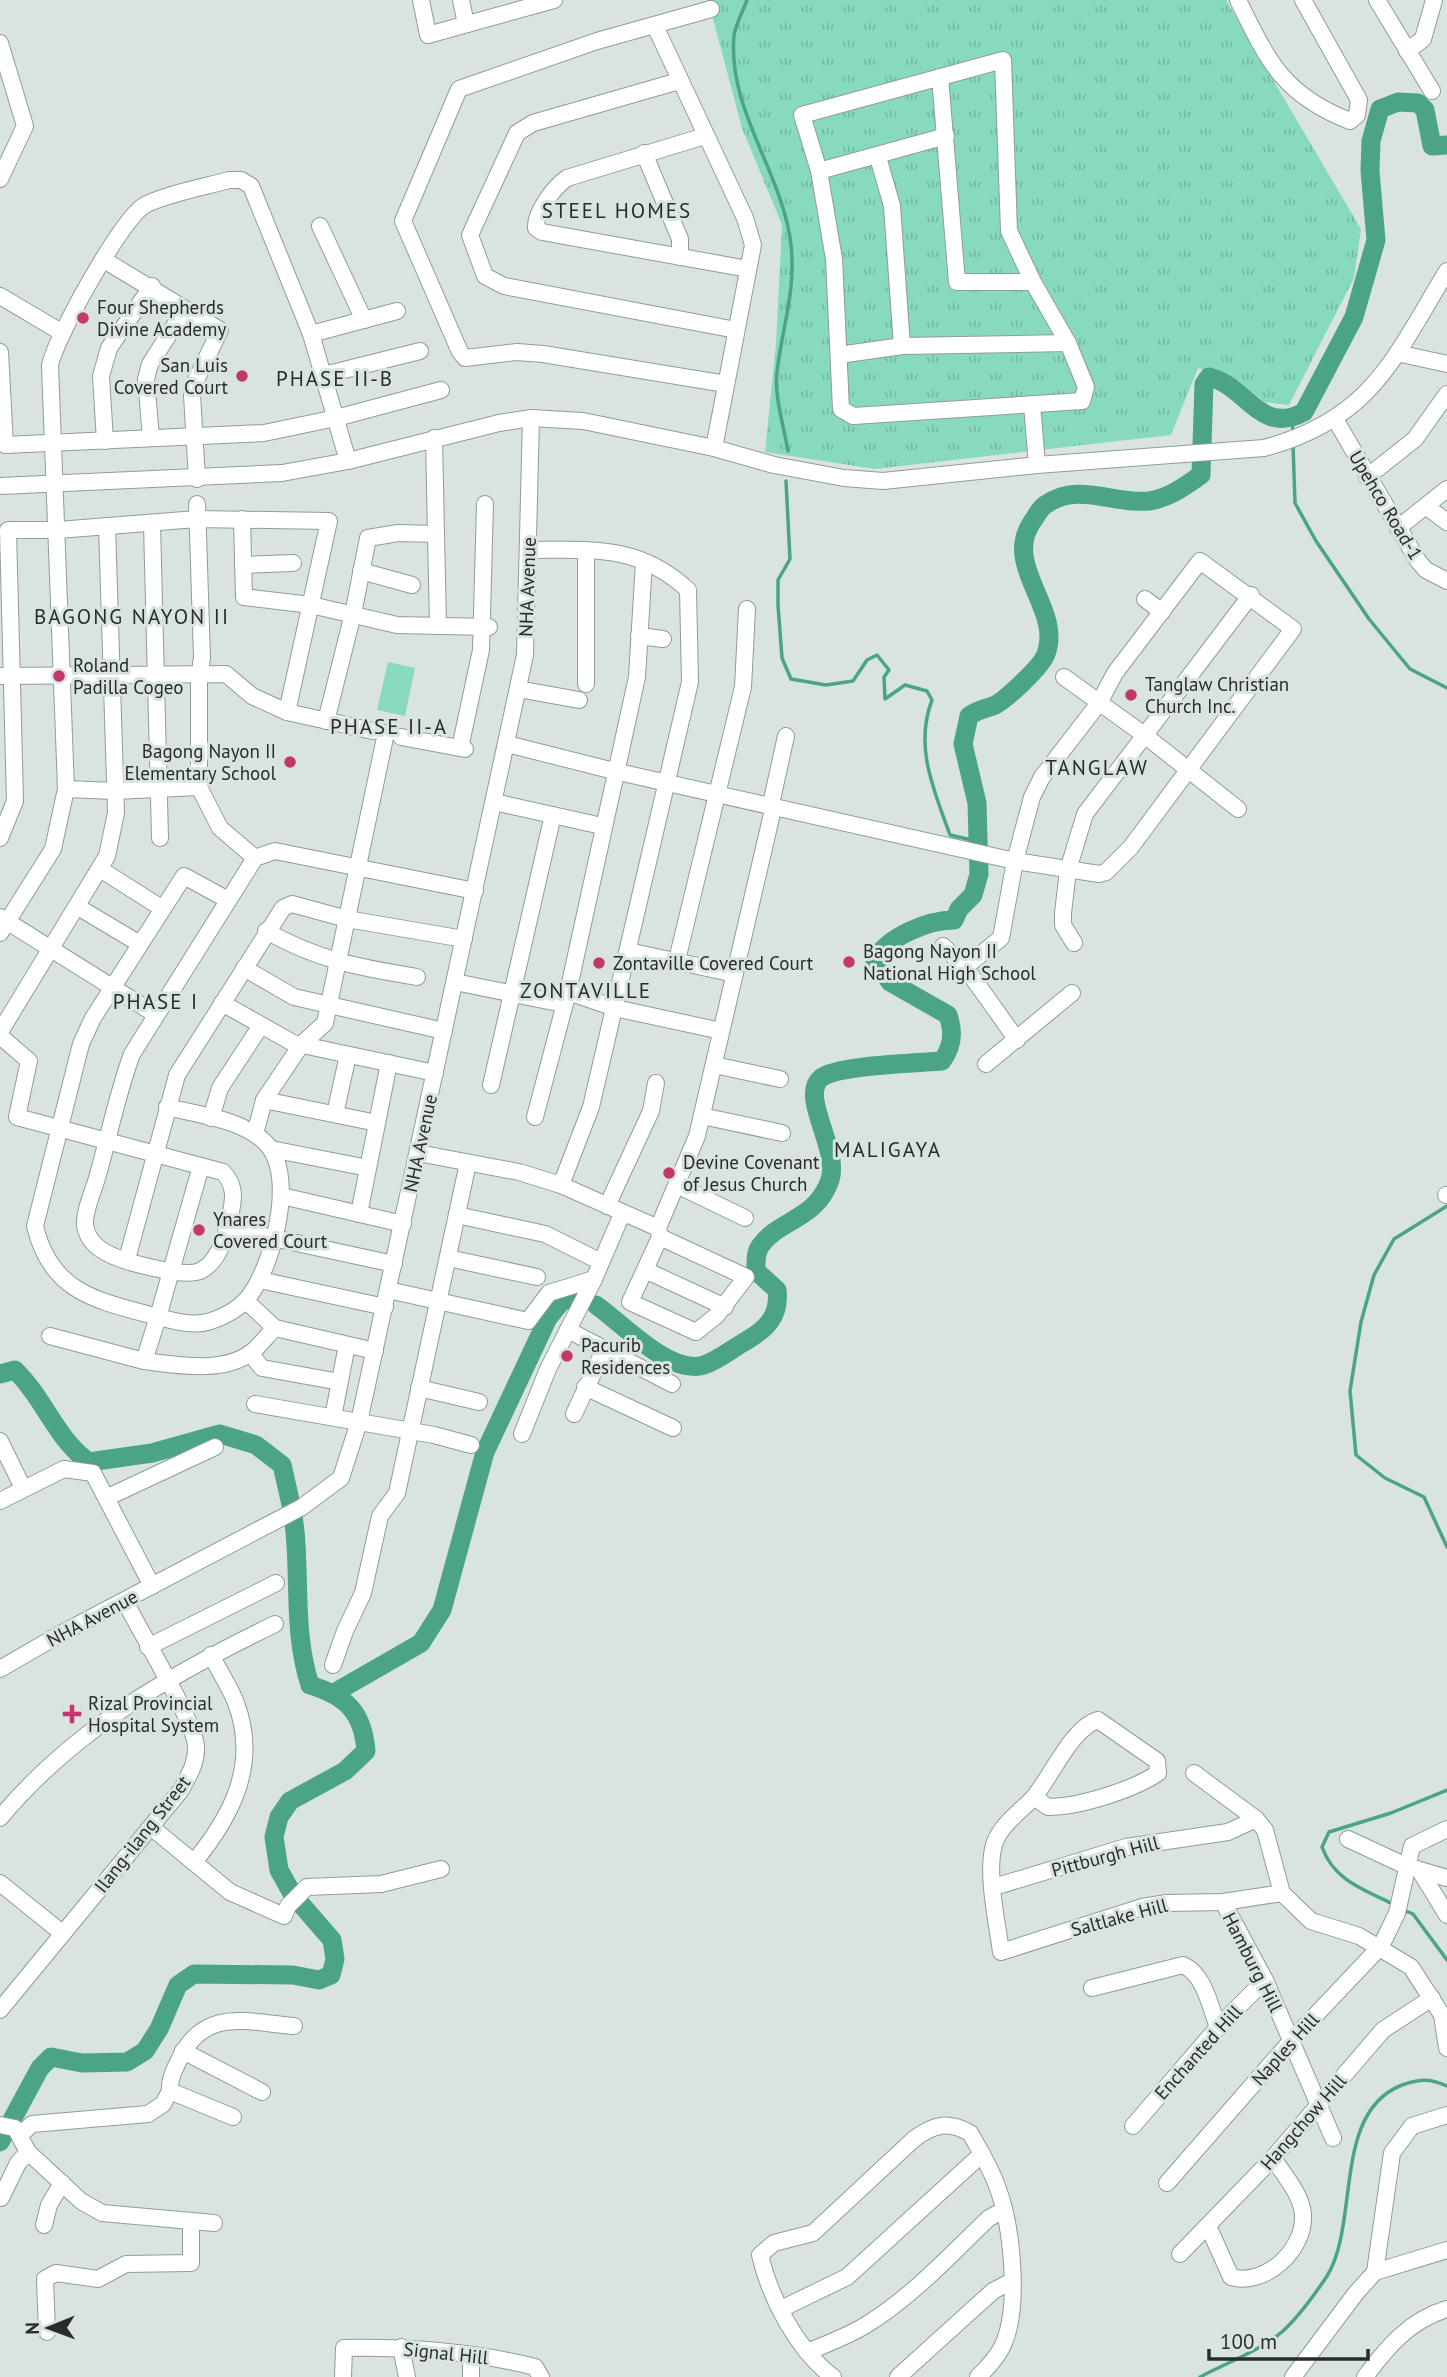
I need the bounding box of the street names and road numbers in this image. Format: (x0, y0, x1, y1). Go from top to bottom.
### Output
street label: Upehco Road-1 (1344, 446, 1428, 564)
street label: NHA Avenue (513, 537, 541, 637)
street label: NHA Avenue (398, 1092, 442, 1194)
street label: NHA Avenue (42, 1584, 142, 1652)
street label: Ilang-ilang Street (89, 1770, 196, 1897)
street label: Pittburgh Hill (1049, 1830, 1162, 1882)
street label: Saltlake Hill (1068, 1892, 1170, 1941)
street label: Hamburg Hill (1218, 1908, 1289, 2016)
street label: Enchanted Hill (1149, 1999, 1247, 2104)
street label: Naples Hill (1246, 2007, 1324, 2090)
street label: Hangchow Hill (1255, 2069, 1351, 2175)
street label: Signal Hill (403, 2337, 490, 2369)

